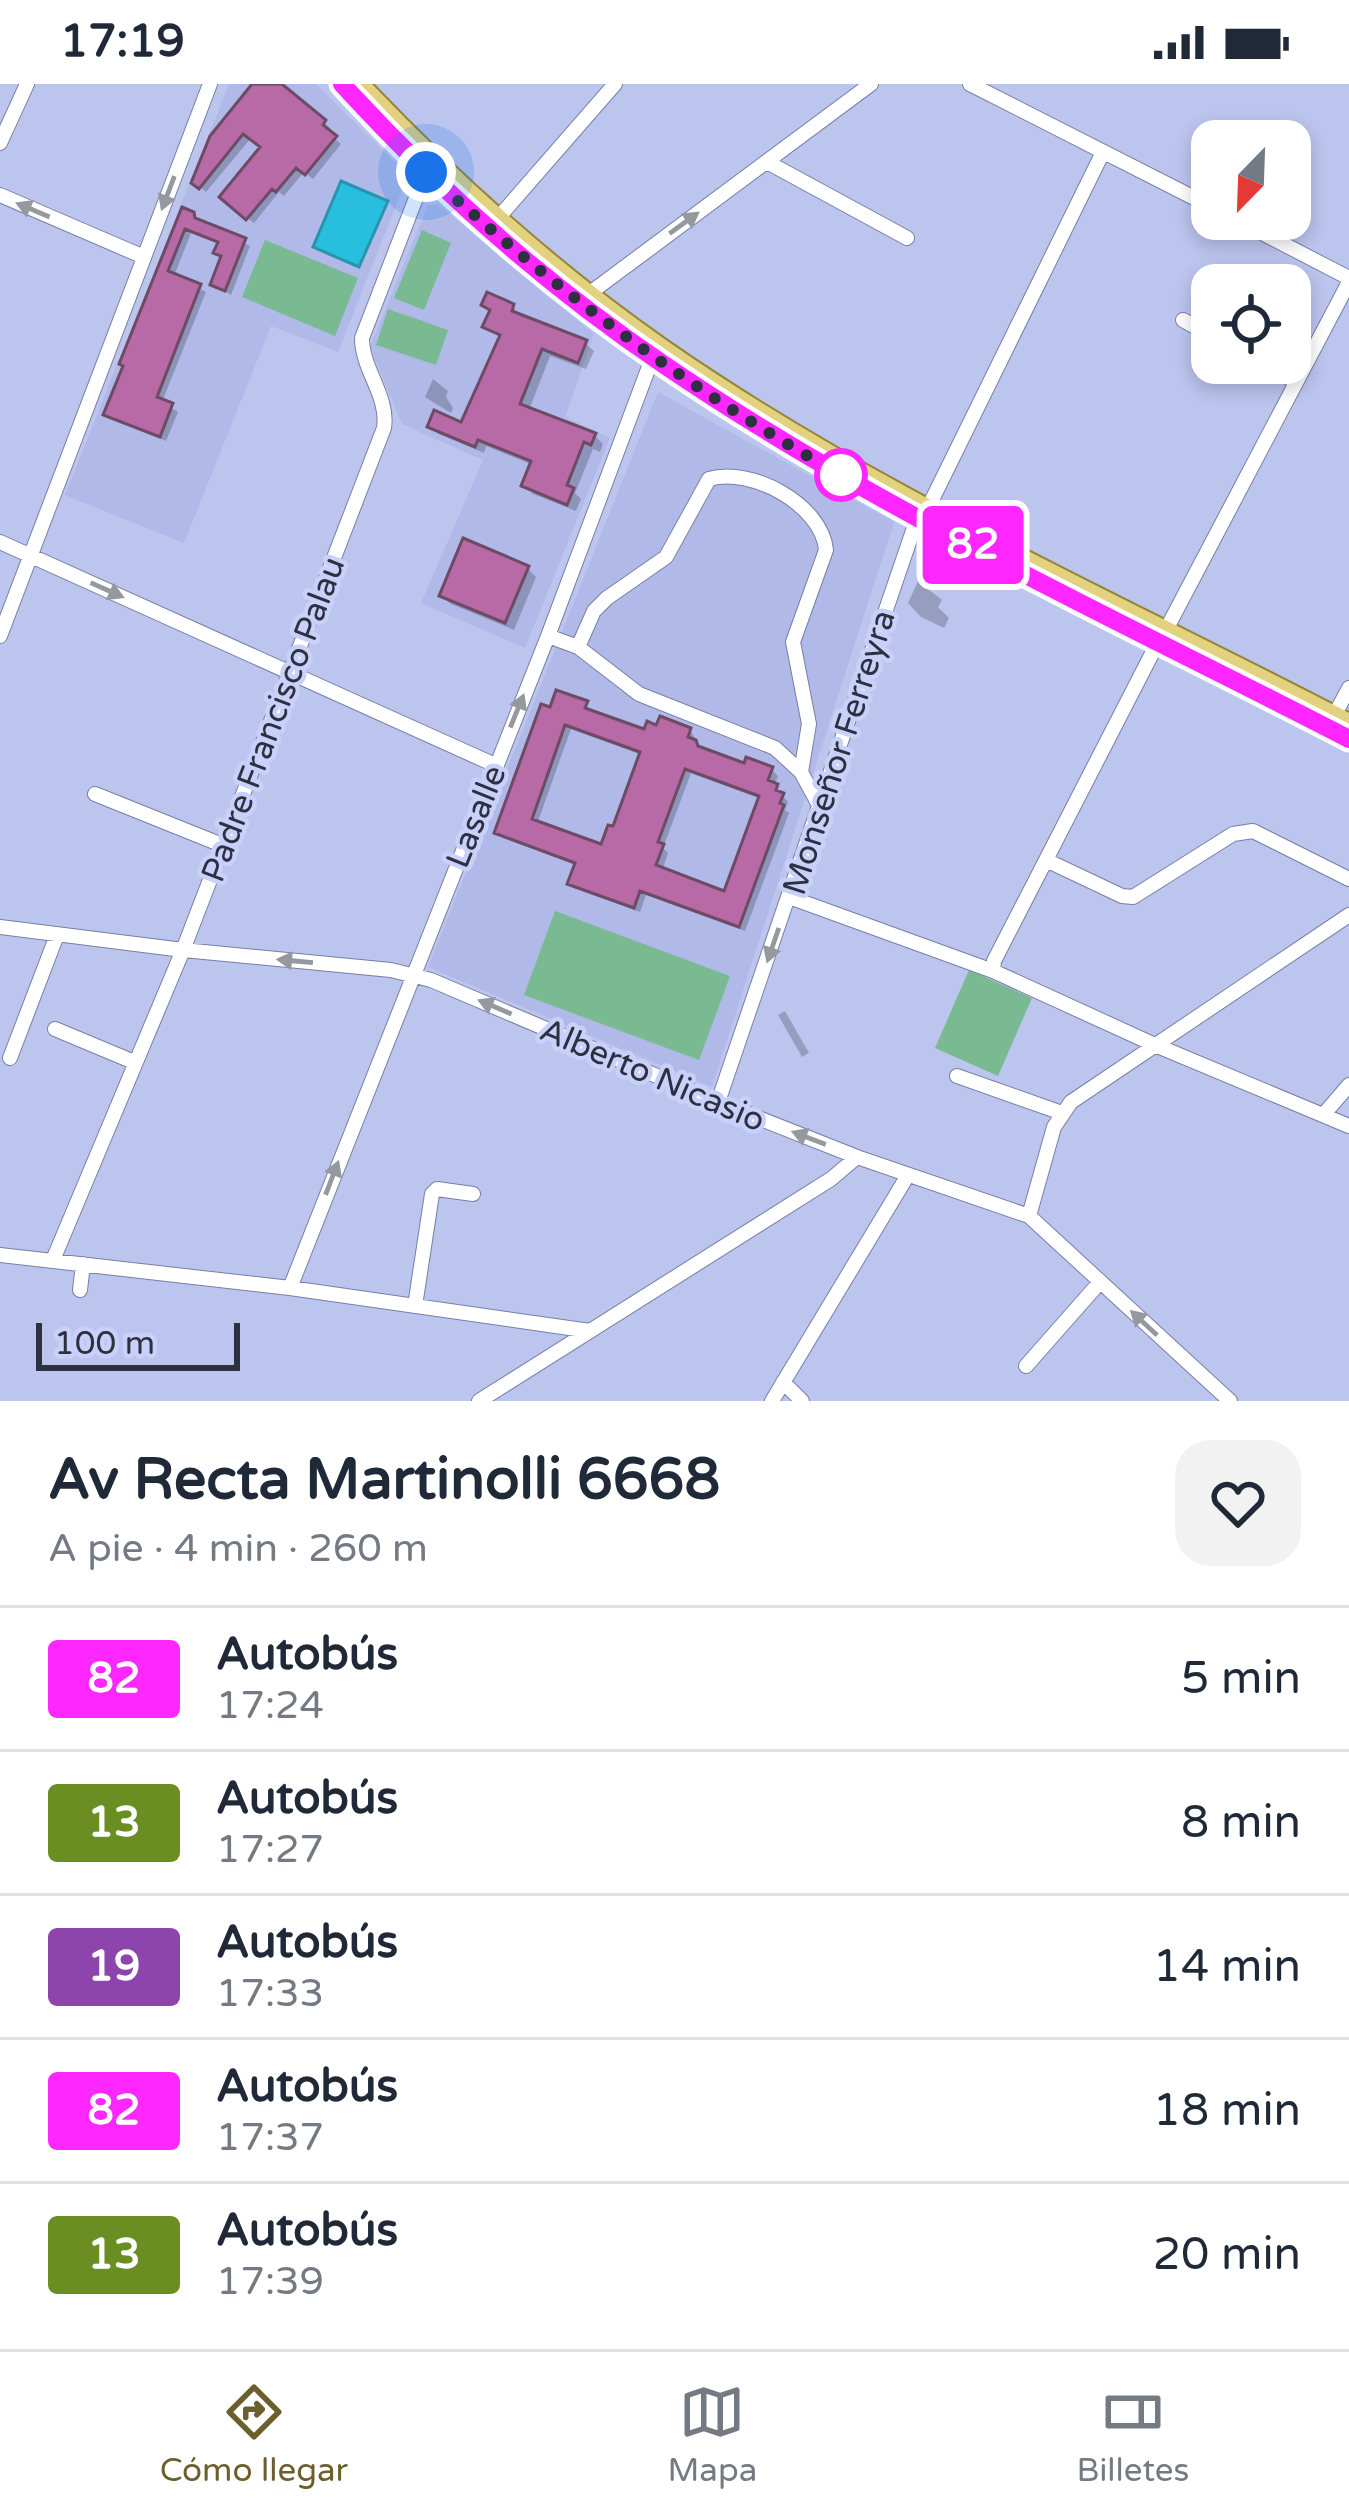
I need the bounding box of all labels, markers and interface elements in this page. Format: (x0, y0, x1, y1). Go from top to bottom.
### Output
text: 17:19 (60, 15, 185, 69)
north arrow (1191, 120, 1311, 240)
map controls (1191, 120, 1311, 384)
your location (396, 142, 456, 202)
one-way arrow (158, 176, 177, 212)
one-way arrow (16, 199, 51, 219)
one-way arrow (668, 212, 700, 236)
button: locate (1191, 264, 1311, 384)
unlabelled marker (816, 450, 866, 500)
line badge: 82 (919, 506, 1027, 584)
text: 82 (947, 519, 999, 570)
street label: Padre Francisco Palau (193, 552, 353, 888)
one-way arrow (90, 580, 125, 600)
street label: Monseñor Ferreyra (775, 605, 904, 900)
one-way arrow (508, 692, 527, 728)
street label: Lasalle (438, 760, 515, 874)
one-way arrow (763, 927, 781, 963)
one-way arrow (276, 951, 313, 970)
one-way arrow (477, 997, 512, 1017)
street label: Alberto Nicasio (534, 1010, 771, 1140)
one-way arrow (791, 1127, 827, 1146)
one-way arrow (323, 1160, 342, 1196)
one-way arrow (1129, 1309, 1158, 1337)
scale bar (36, 1317, 240, 1370)
text: 100 m (54, 1324, 155, 1363)
button: heart (1175, 1440, 1301, 1566)
text: Av Recta Martinolli 6668 (48, 1446, 720, 1514)
text: A pie · 4 min · 260 m (48, 1525, 428, 1572)
text: Autobús (216, 1628, 398, 1682)
text: 5 min (1181, 1652, 1301, 1706)
text: 82 (88, 1653, 140, 1704)
text: 17:24 (216, 1682, 324, 1729)
text: Autobús (216, 1772, 398, 1826)
text: 8 min (1181, 1796, 1301, 1850)
text: 13 (88, 1797, 140, 1848)
text: 17:27 (216, 1826, 324, 1873)
text: Autobús (216, 1916, 398, 1970)
text: 14 min (1153, 1940, 1301, 1994)
text: 19 (88, 1941, 140, 1992)
text: 17:33 (216, 1970, 324, 2017)
text: Autobús (216, 2060, 398, 2114)
text: 18 min (1153, 2084, 1301, 2138)
text: 82 (88, 2085, 140, 2136)
text: 17:37 (216, 2114, 324, 2161)
text: Autobús (216, 2204, 398, 2258)
text: 20 min (1153, 2228, 1301, 2282)
text: 13 (88, 2229, 140, 2280)
text: 17:39 (216, 2258, 324, 2305)
tab: Cómo llegar (160, 2379, 348, 2490)
tab: Mapa (667, 2379, 757, 2490)
tab: Billetes (1077, 2379, 1189, 2490)

